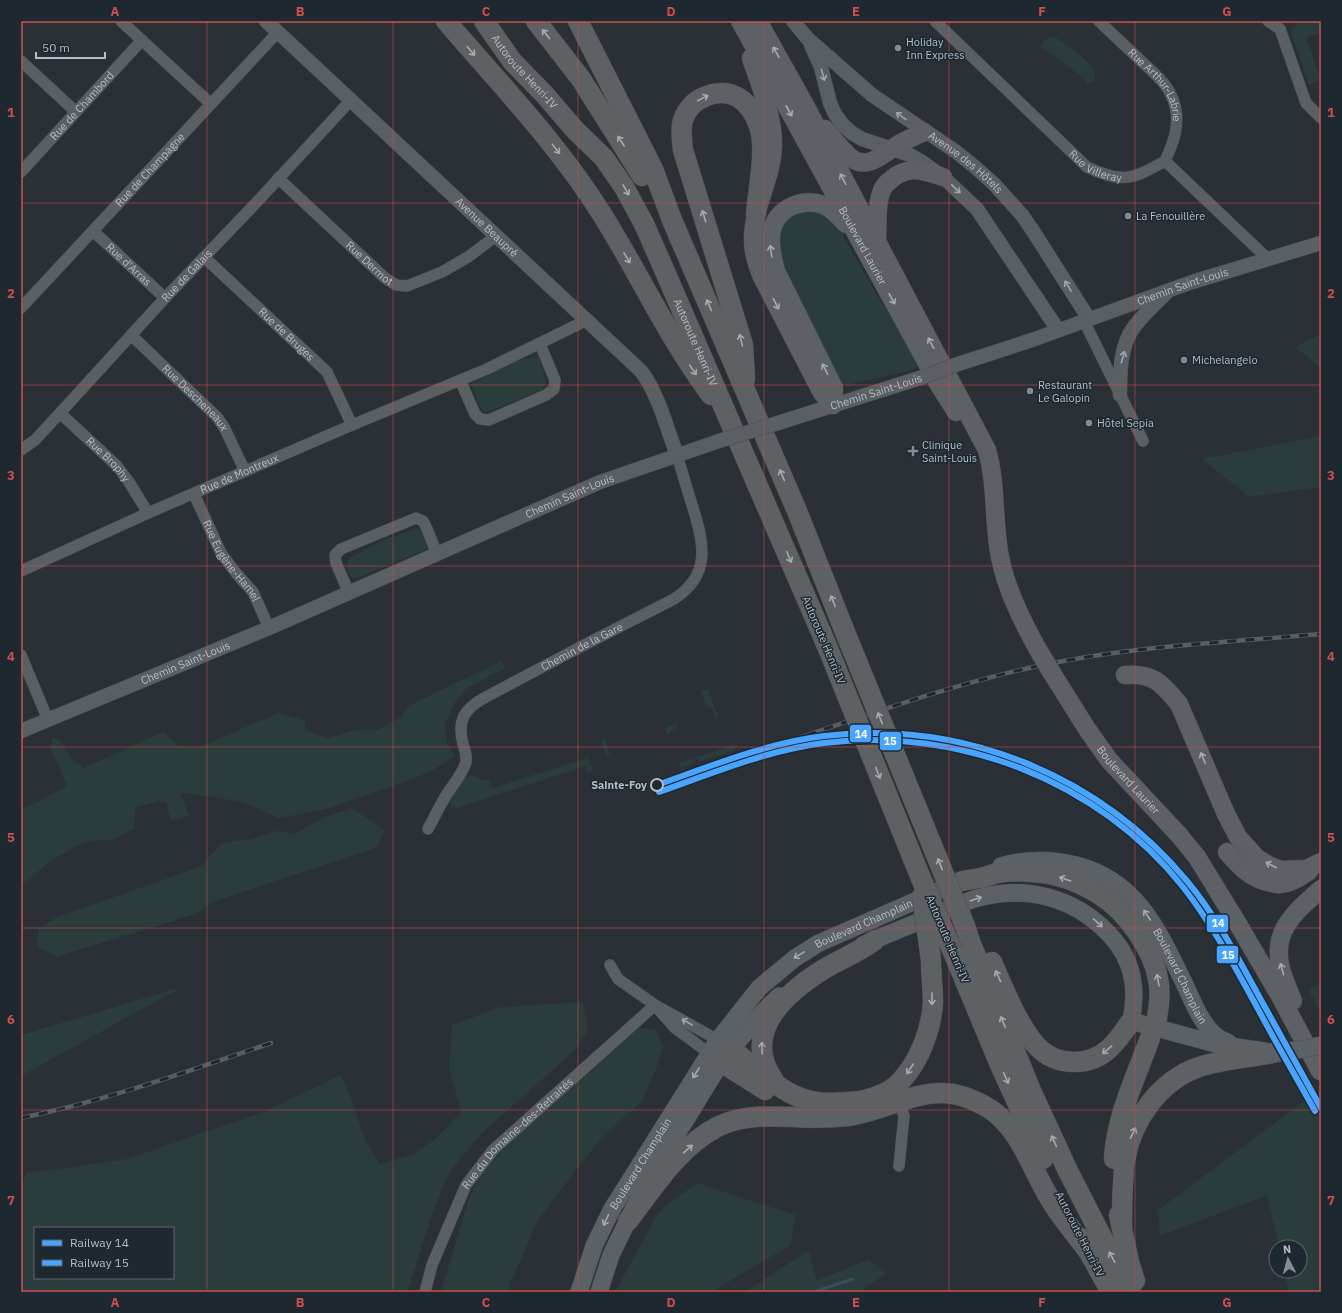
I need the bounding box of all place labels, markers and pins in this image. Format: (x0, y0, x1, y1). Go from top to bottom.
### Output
place label: Holiday Inn Express (906, 35, 965, 62)
marker: Holiday Inn Express (893, 43, 903, 53)
place label: La Fenouillère (1136, 209, 1205, 223)
marker: La Fenouillère (1123, 211, 1133, 221)
place label: Michelangelo (1192, 353, 1258, 367)
marker: Michelangelo (1179, 355, 1189, 365)
place label: Restaurant Le Galopin (1038, 378, 1092, 405)
marker: Restaurant Le Galopin (1025, 386, 1035, 396)
place label: Hôtel Sepia (1097, 416, 1154, 430)
marker: Hôtel Sepia (1084, 418, 1094, 428)
place label: Clinique Saint-Louis (922, 438, 977, 465)
marker: Clinique Saint-Louis (907, 445, 919, 457)
place label: Sainte-Foy (591, 778, 647, 792)
marker: Sainte-Foy (650, 778, 664, 792)

